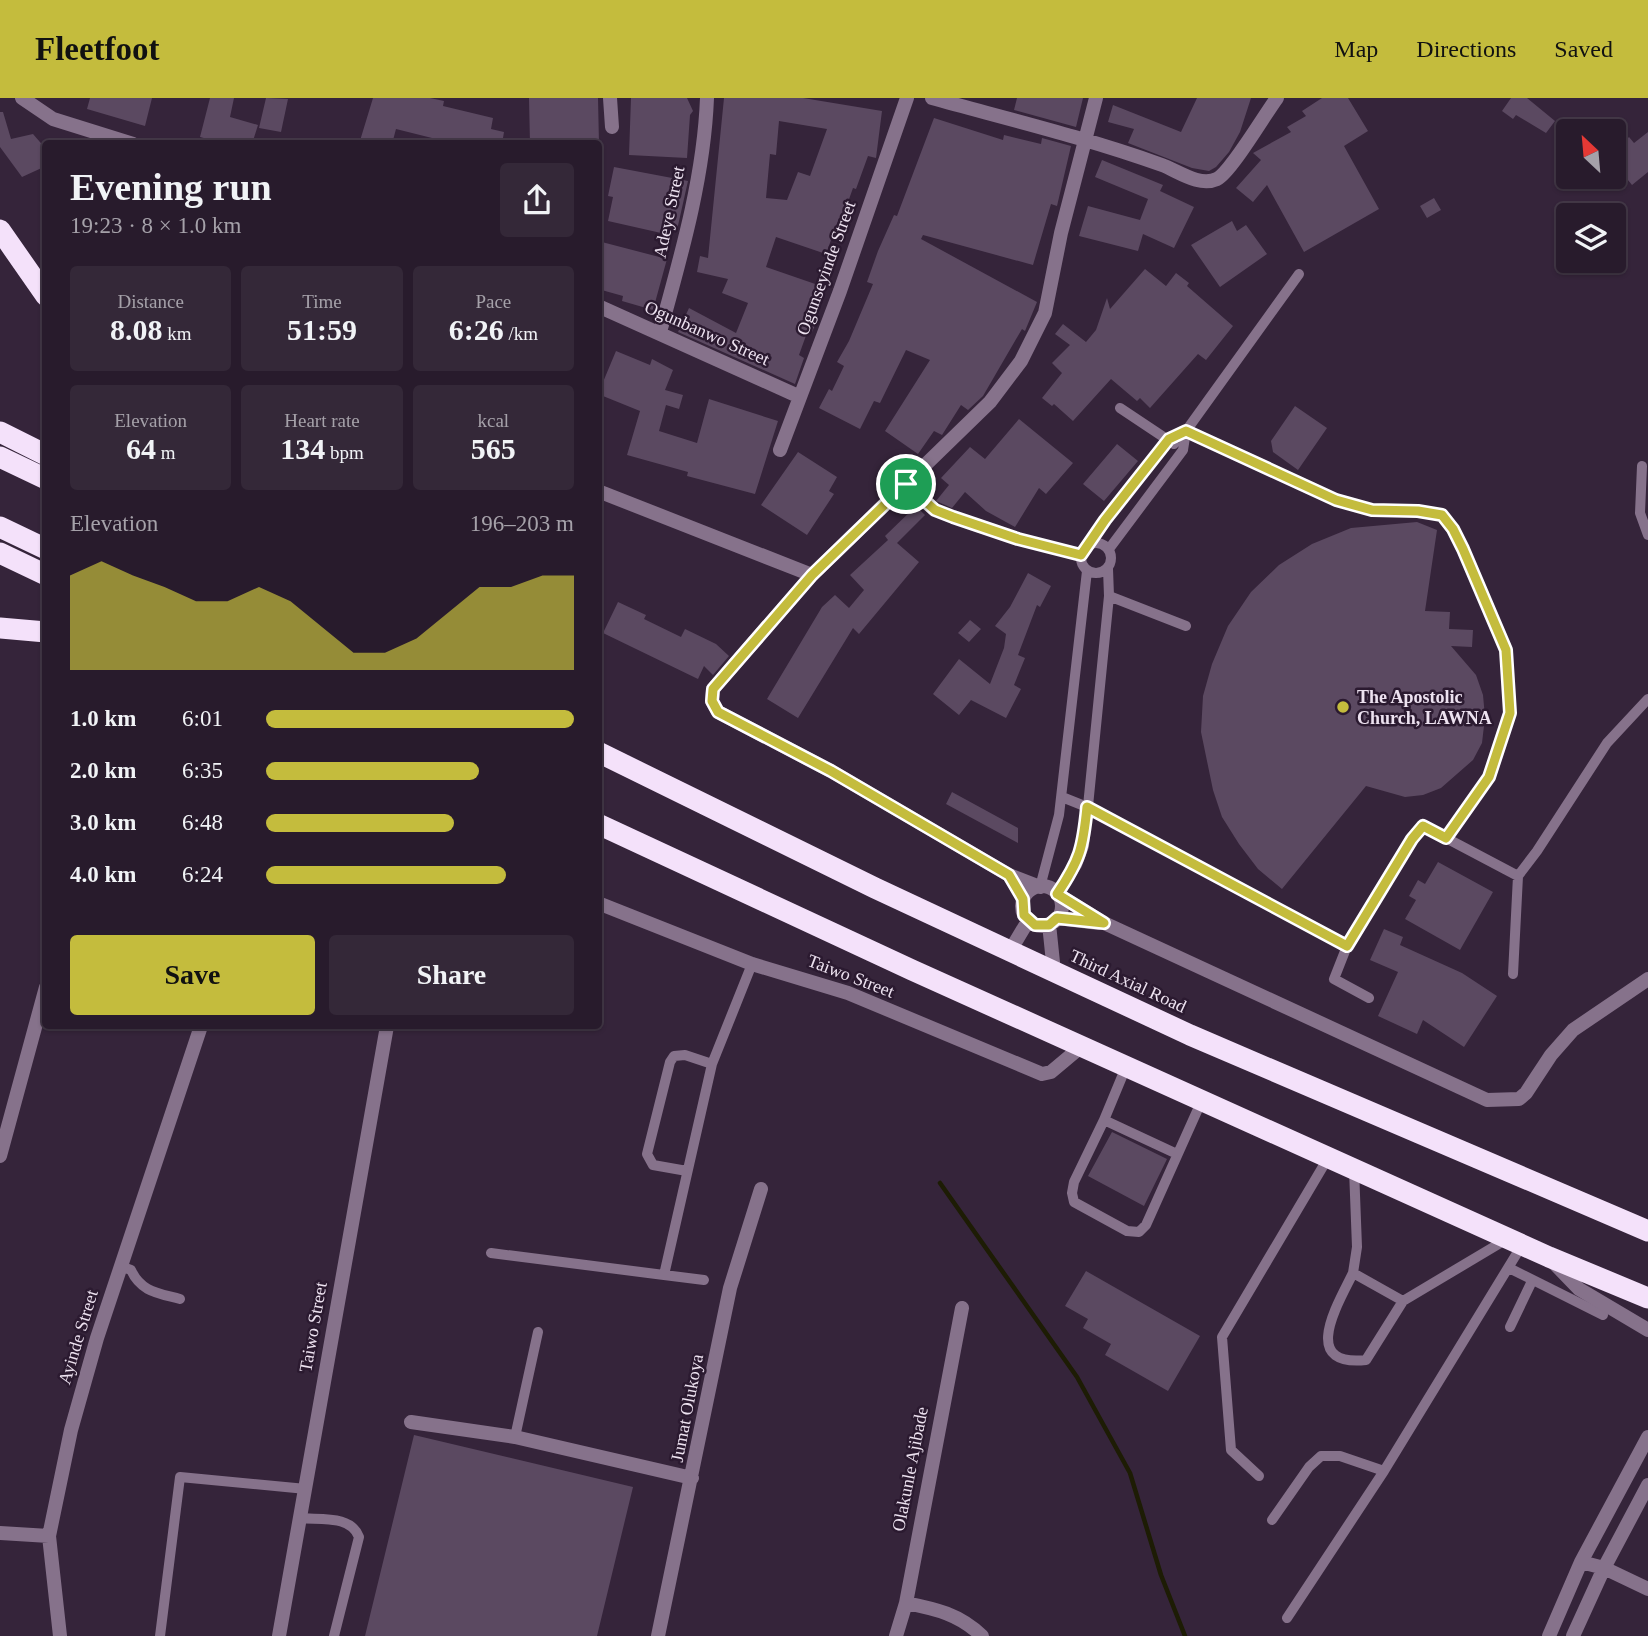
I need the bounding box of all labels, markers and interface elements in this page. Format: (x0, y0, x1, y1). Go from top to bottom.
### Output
text: Fleetfoot (35, 31, 160, 67)
text: Map (1334, 36, 1378, 62)
text: Directions (1416, 36, 1516, 62)
text: Saved (1554, 36, 1613, 62)
north arrow (1556, 119, 1626, 189)
map controls (1556, 119, 1626, 273)
button: share (500, 163, 574, 237)
street label: Adeye Street (650, 164, 688, 260)
text: Evening run (70, 166, 272, 208)
street label: Ogunseyinde Street (792, 198, 860, 338)
button: layers (1556, 203, 1626, 273)
text: 19:23 · 8 × 1.0 km (70, 213, 241, 238)
text: Distance (117, 291, 184, 312)
text: Time (302, 291, 342, 312)
text: Pace (475, 291, 511, 312)
street label: Ogunbanwo Street (642, 297, 772, 369)
text: 8.08 (110, 313, 162, 346)
text: 51:59 (287, 313, 357, 346)
text: 6:26 (449, 313, 504, 346)
text: km (162, 323, 191, 344)
text: /km (504, 323, 538, 344)
text: Elevation (114, 410, 187, 431)
text: Heart rate (284, 410, 360, 431)
text: kcal (477, 410, 509, 431)
text: 64 (126, 432, 156, 465)
text: 134 (280, 432, 325, 465)
text: 565 (471, 432, 516, 465)
text: m (156, 442, 175, 463)
text: bpm (325, 442, 364, 463)
pin (876, 454, 936, 514)
icon: arrive (887, 465, 925, 503)
text: Elevation (70, 511, 158, 536)
text: 196–203 m (470, 511, 574, 536)
place label: The Apostolic Church, LAWNA (1357, 687, 1492, 728)
marker: The Apostolic Church, LAWNA (1335, 699, 1351, 715)
text: 1.0 km (70, 706, 136, 731)
text: 6:01 (182, 706, 223, 731)
text: 2.0 km (70, 758, 136, 783)
text: 6:35 (182, 758, 223, 783)
text: 3.0 km (70, 810, 136, 835)
text: 6:48 (182, 810, 223, 835)
text: 4.0 km (70, 862, 136, 887)
text: 6:24 (182, 862, 223, 887)
button: Save (70, 935, 315, 1015)
button: Share (329, 935, 574, 1015)
street label: Third Axial Road (1067, 945, 1189, 1017)
street label: Taiwo Street (805, 950, 897, 1002)
street label: Taiwo Street (295, 1280, 331, 1374)
street label: Ayinde Street (54, 1287, 102, 1387)
street label: Jumat Olukoya (667, 1352, 707, 1464)
street label: Olakunle Ajibade (888, 1405, 932, 1533)

